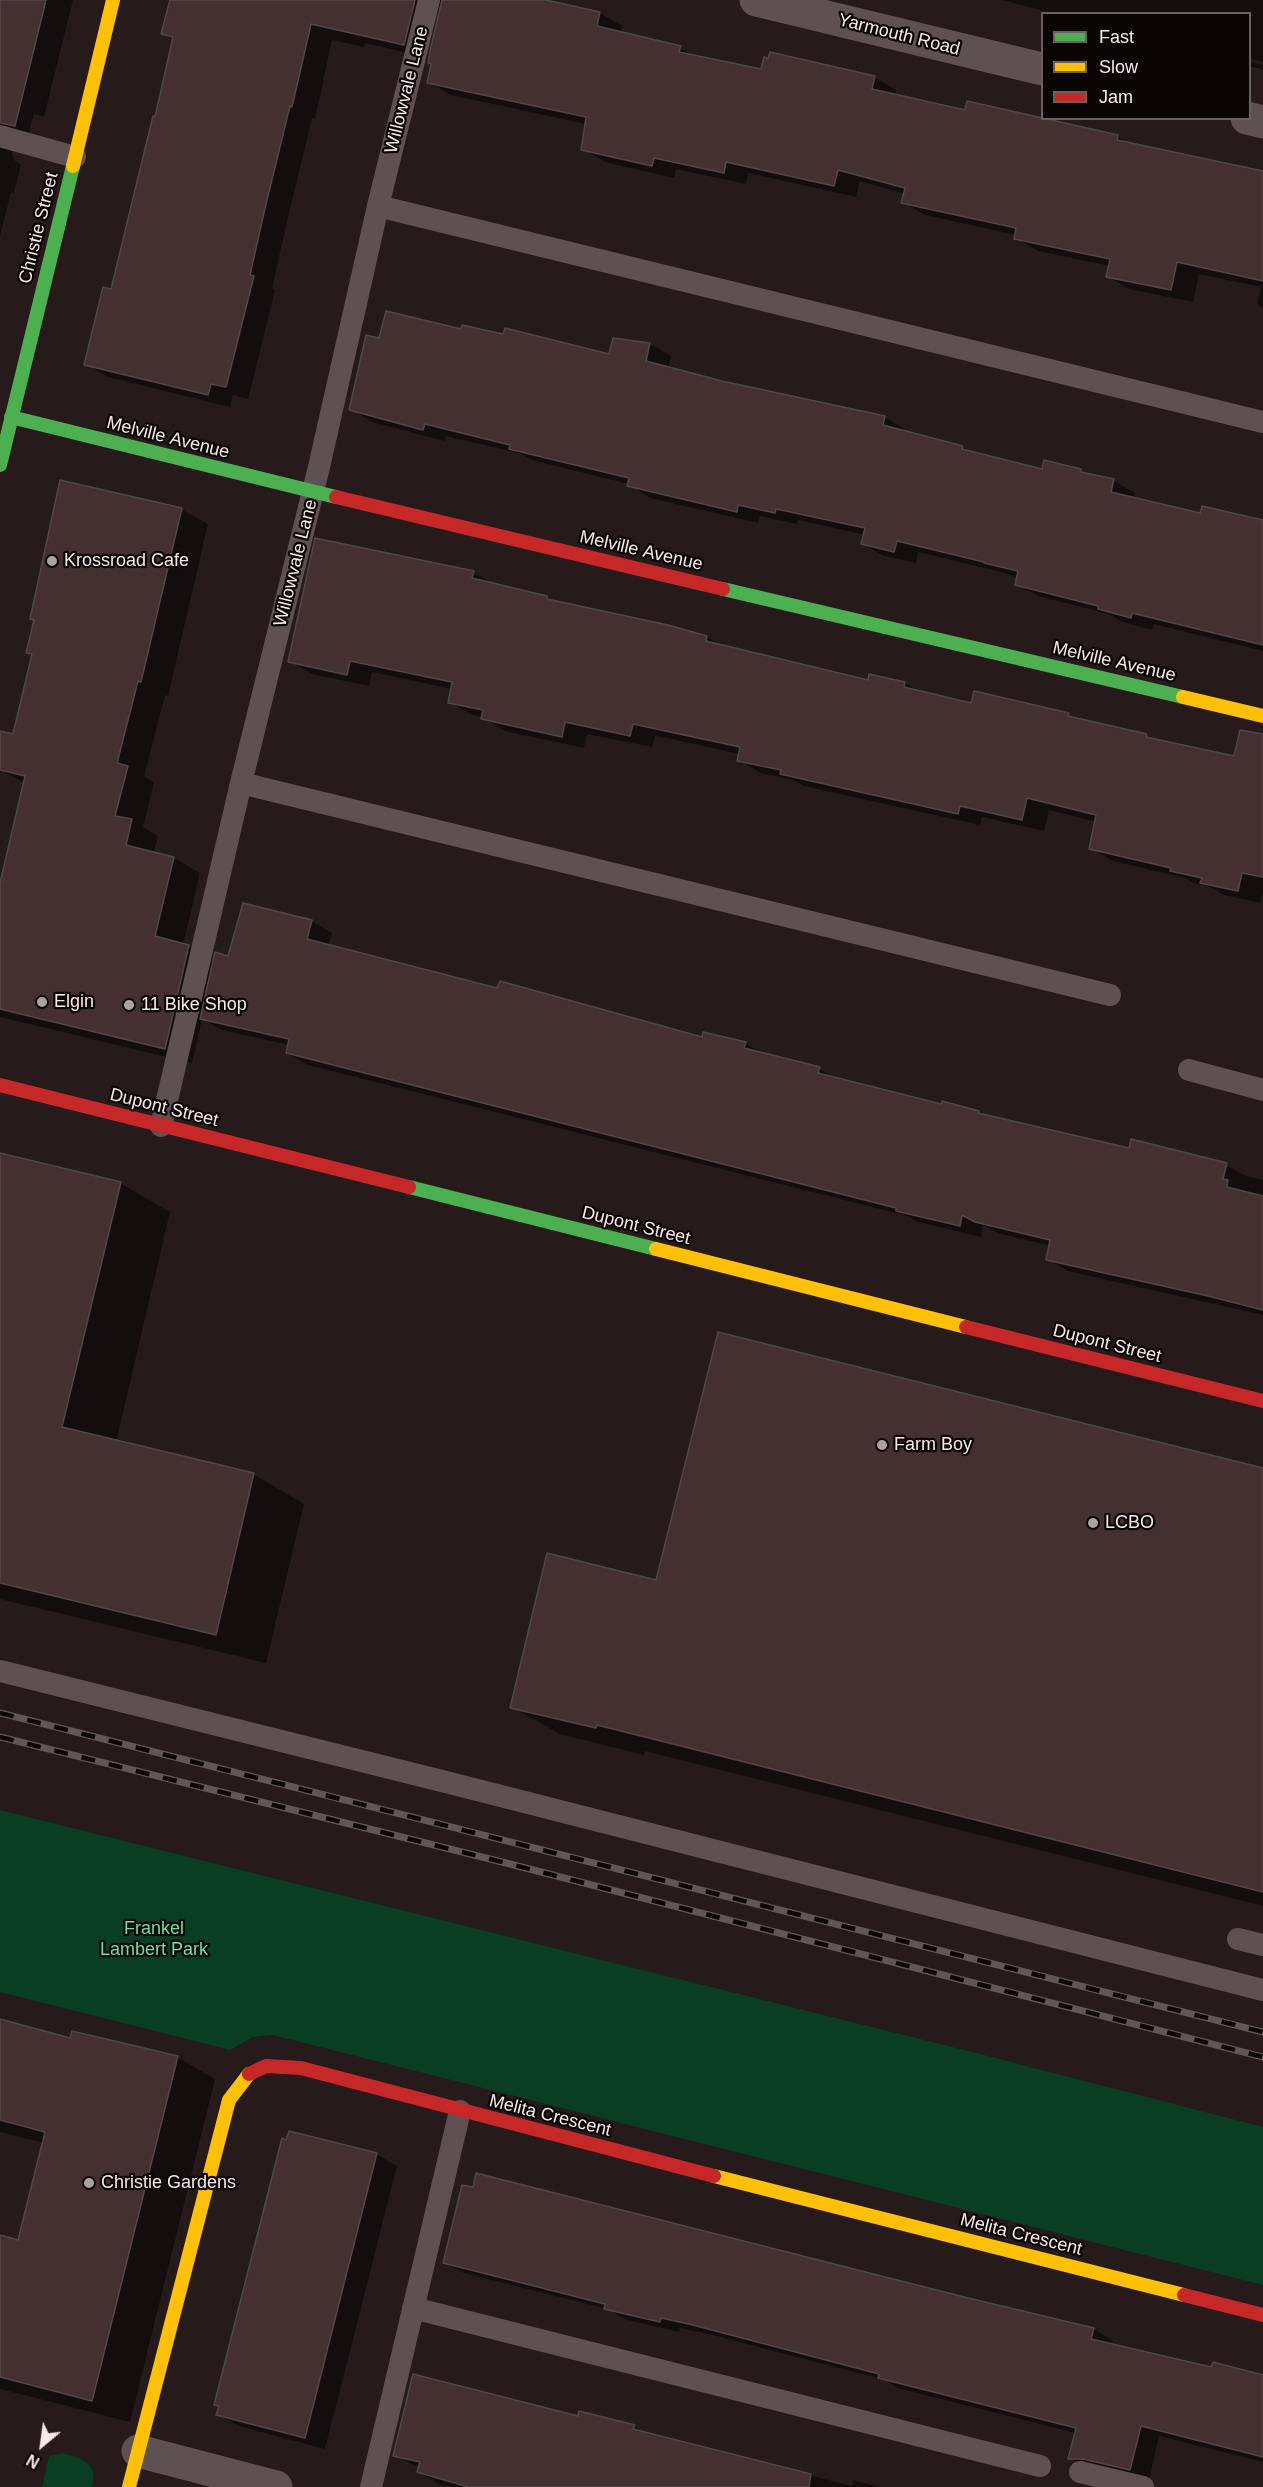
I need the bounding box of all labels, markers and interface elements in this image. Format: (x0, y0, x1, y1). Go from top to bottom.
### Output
street label: Yarmouth Road (836, 9, 962, 61)
legend (1041, 12, 1251, 120)
street label: Willowvale Lane (381, 24, 433, 156)
text: Fast (1099, 27, 1134, 47)
text: Slow (1099, 57, 1138, 77)
text: Jam (1099, 87, 1133, 107)
street label: Christie Street (15, 170, 63, 286)
street label: Melville Avenue (104, 412, 232, 464)
street label: Willowvale Lane (270, 497, 322, 629)
street label: Melville Avenue (577, 526, 705, 576)
place label: Krossroad Cafe (64, 550, 189, 572)
marker: Krossroad Cafe (45, 554, 59, 568)
street label: Melville Avenue (1050, 637, 1178, 687)
place label: Elgin (54, 991, 94, 1013)
place label: 11 Bike Shop (141, 994, 247, 1016)
marker: Elgin (35, 995, 49, 1009)
marker: 11 Bike Shop (122, 998, 136, 1012)
street label: Dupont Street (108, 1084, 220, 1132)
street label: Dupont Street (580, 1202, 692, 1250)
street label: Dupont Street (1051, 1320, 1163, 1368)
place label: Farm Boy (894, 1434, 972, 1456)
marker: Farm Boy (875, 1438, 889, 1452)
place label: LCBO (1105, 1512, 1154, 1534)
marker: LCBO (1086, 1516, 1100, 1530)
park label: Frankel Lambert Park (100, 1918, 208, 1960)
street label: Melita Crescent (487, 2090, 613, 2142)
place label: Christie Gardens (101, 2172, 236, 2194)
marker: Christie Gardens (82, 2176, 96, 2190)
street label: Melita Crescent (958, 2209, 1084, 2261)
north arrow (12, 2415, 72, 2475)
text: N (24, 2451, 42, 2471)

